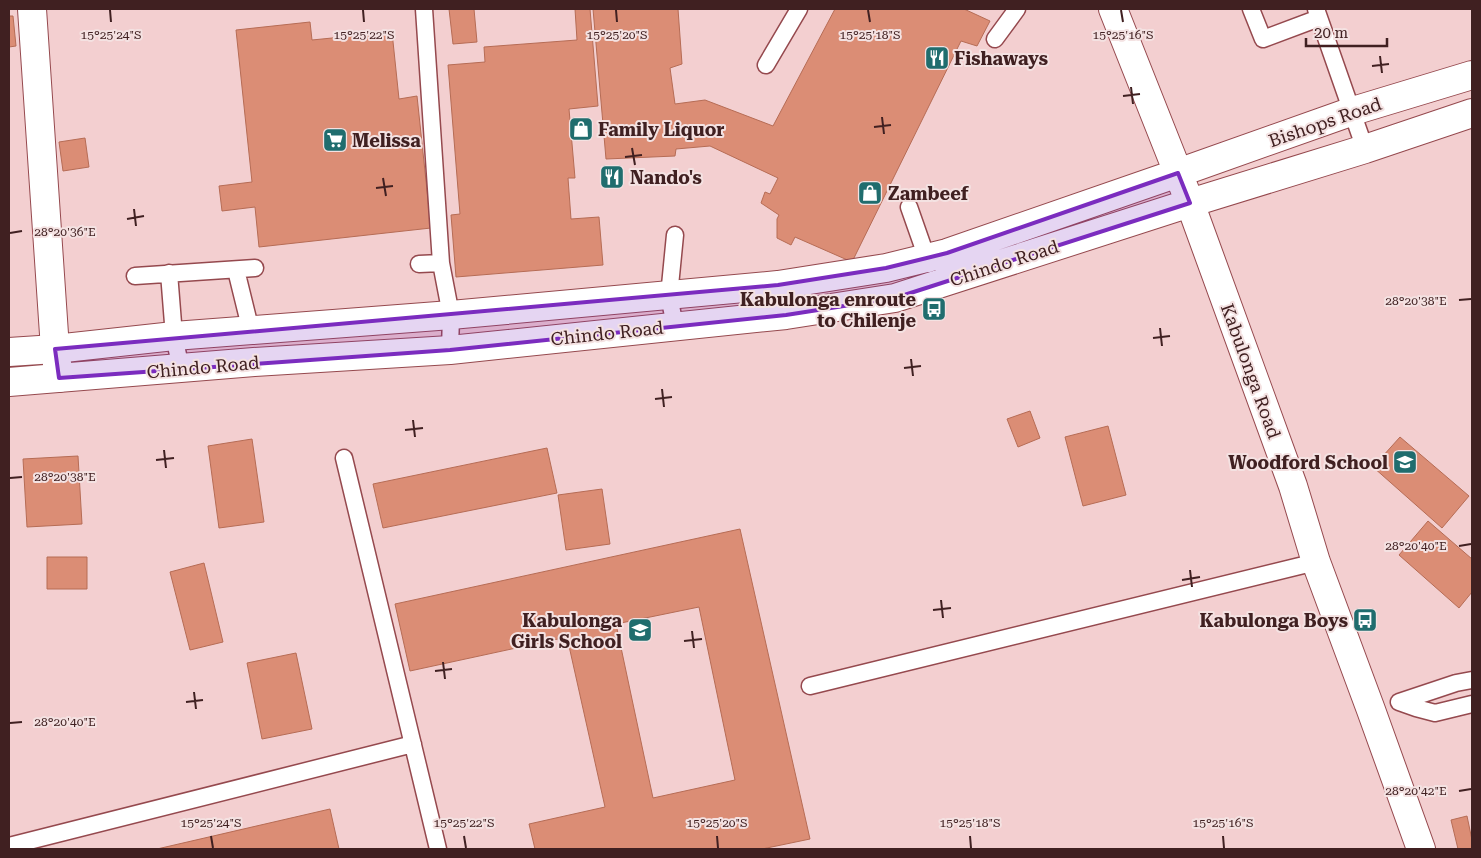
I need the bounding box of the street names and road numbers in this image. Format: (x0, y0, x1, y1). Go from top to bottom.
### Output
street label: Bishops Road (1266, 93, 1385, 151)
street label: Chindo Road (947, 235, 1062, 290)
street label: Kabulonga Road (1217, 301, 1285, 442)
street label: Chindo Road (550, 317, 665, 349)
street label: Chindo Road (146, 352, 261, 382)

